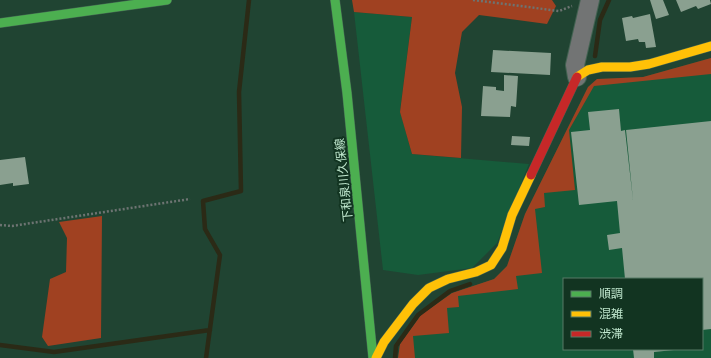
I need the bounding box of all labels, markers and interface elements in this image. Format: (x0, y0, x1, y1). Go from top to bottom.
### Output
street label: 下和泉川久保線 (332, 137, 356, 223)
legend (563, 278, 703, 350)
text: 順調 (599, 286, 623, 302)
text: 混雑 (599, 306, 623, 322)
text: 渋滞 (599, 326, 623, 342)

